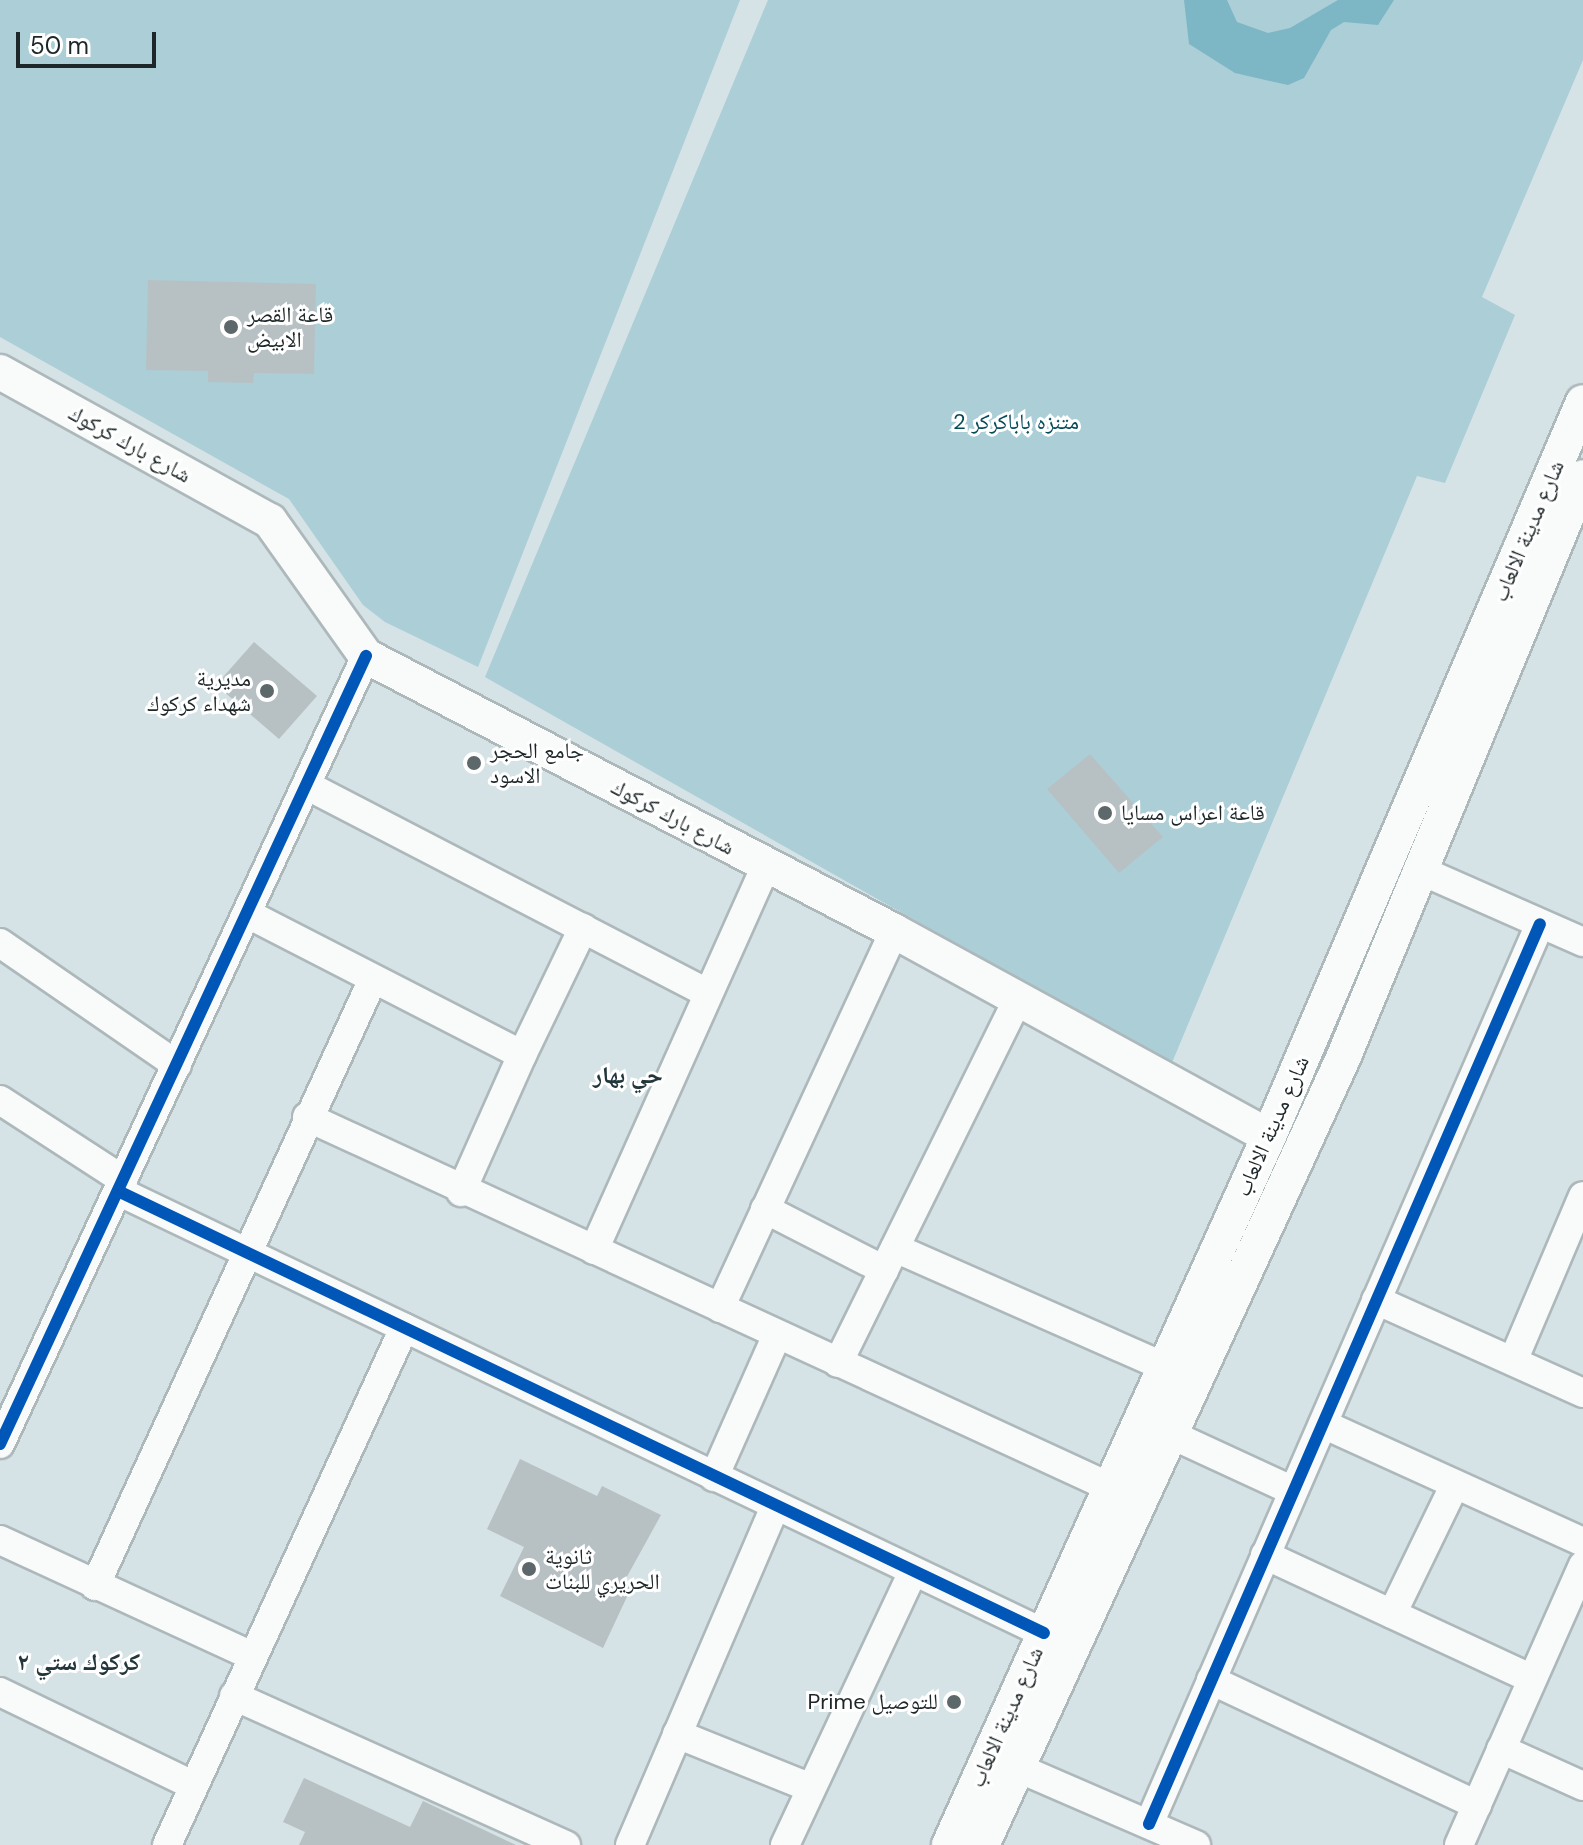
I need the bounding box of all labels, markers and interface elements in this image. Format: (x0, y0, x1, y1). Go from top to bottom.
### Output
scale bar (20, 16, 160, 66)
text: 50 m (30, 30, 89, 61)
place label: قاعة القصر الابيض (247, 301, 333, 352)
marker: قاعة القصر الابيض (222, 318, 240, 336)
street label: شارع بارك كركوك (64, 400, 196, 488)
park label: متنزه باباكركر 2 (953, 409, 1079, 435)
street label: شارع مدينة الالعاب (1486, 456, 1570, 606)
place label: مديرية شهداء كركوك (147, 665, 251, 716)
marker: مديرية شهداء كركوك (258, 682, 276, 700)
place label: جامع الحجر الاسود (490, 737, 584, 788)
marker: جامع الحجر الاسود (465, 754, 483, 772)
street label: شارع بارك كركوك (607, 774, 739, 860)
place label: قاعة اعراس مسايا (1121, 800, 1265, 826)
marker: قاعة اعراس مسايا (1096, 804, 1114, 822)
street label: شارع مدينة الالعاب (1229, 1052, 1315, 1200)
district label: حي بهار (593, 1061, 663, 1089)
place label: ثانوية الحريري للبنات (545, 1543, 660, 1594)
marker: ثانوية الحريري للبنات (520, 1560, 538, 1578)
street label: شارع مدينة الالعاب (963, 1643, 1049, 1791)
district label: كركوك ستي ٢ (18, 1648, 140, 1676)
place label: Prime للتوصيل (807, 1689, 938, 1715)
marker: Prime للتوصيل (945, 1693, 963, 1711)

